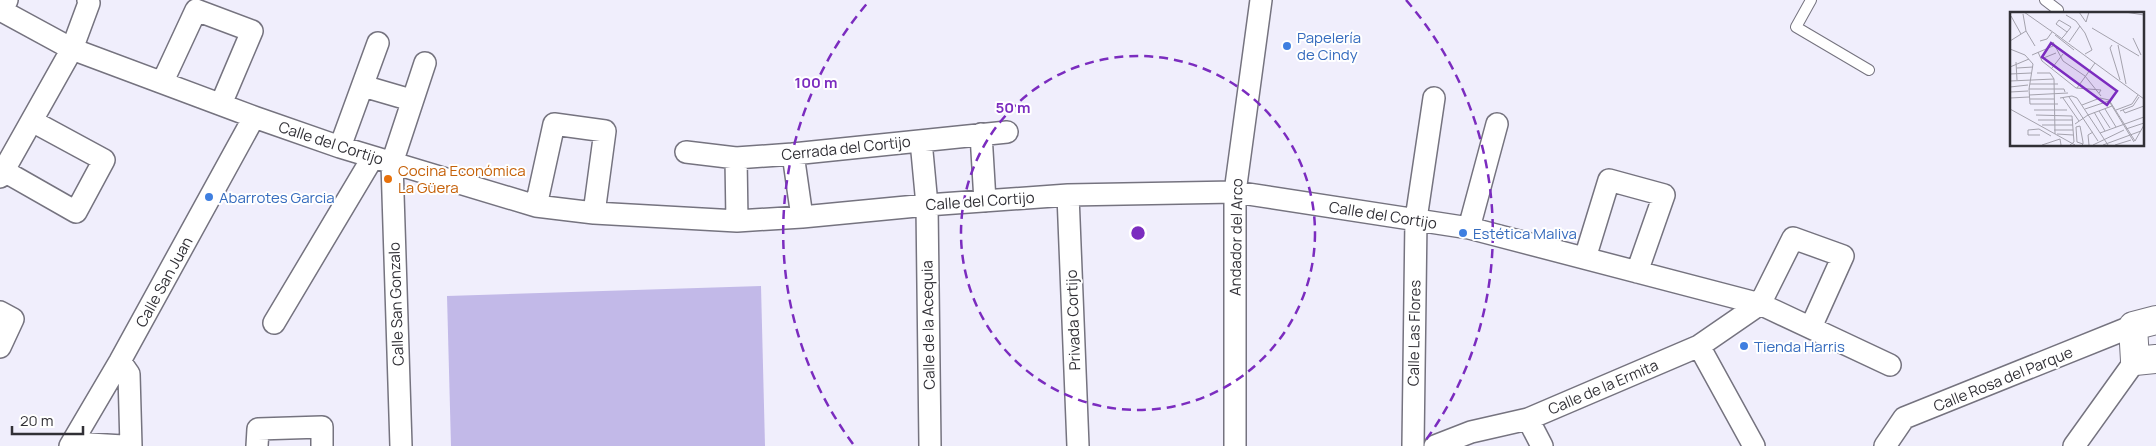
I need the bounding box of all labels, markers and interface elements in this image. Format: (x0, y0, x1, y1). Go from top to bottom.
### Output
inset map (2010, 12, 2144, 146)
place label: Papelería de Cindy (1297, 27, 1361, 65)
marker: Papelería de Cindy (1281, 40, 1293, 52)
text: 100 m (795, 72, 837, 93)
text: 50 m (995, 97, 1031, 118)
street label: Calle del Cortijo (276, 116, 386, 170)
street label: Cerrada del Cortijo (780, 131, 912, 165)
place label: Cocina Económica La Güera (398, 160, 525, 198)
marker: Cocina Económica La Güera (382, 173, 394, 185)
street label: Andador del Arco (1224, 178, 1248, 296)
place label: Abarrotes Garcia (219, 187, 335, 208)
street label: Calle del Cortijo (925, 187, 1035, 215)
marker: Abarrotes Garcia (203, 191, 215, 203)
street label: Calle del Cortijo (1327, 196, 1439, 234)
place label: Estética Maliva (1473, 223, 1577, 244)
centre of rings (1129, 224, 1147, 242)
marker: Estética Maliva (1457, 227, 1469, 239)
street label: Calle San Juan (130, 233, 198, 331)
street label: Calle San Gonzalo (383, 242, 409, 366)
street label: Calle de la Acequia (916, 260, 940, 390)
street label: Privada Cortijo (1061, 269, 1085, 371)
street label: Calle Las Flores (1403, 279, 1425, 386)
place label: Tienda Harris (1754, 336, 1845, 357)
marker: Tienda Harris (1738, 340, 1750, 352)
street label: Calle Rosa del Parque (1930, 341, 2076, 417)
street label: Calle de la Ermita (1545, 354, 1661, 420)
scale bar (12, 404, 84, 436)
text: 20 m (20, 410, 53, 431)

